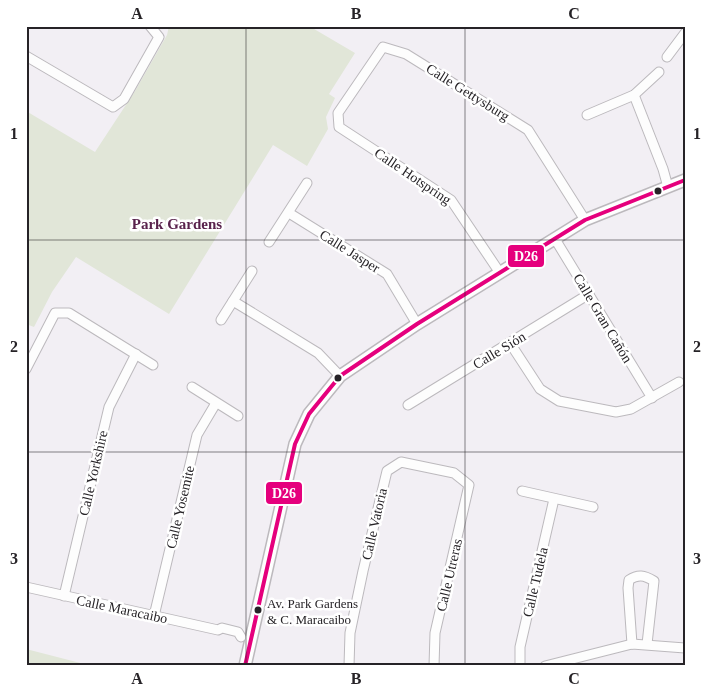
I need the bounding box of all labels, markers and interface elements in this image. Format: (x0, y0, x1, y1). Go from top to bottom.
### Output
text: A (131, 5, 143, 22)
text: B (351, 5, 362, 22)
text: C (568, 5, 580, 22)
street label: Calle Gettysburg (423, 61, 512, 124)
text: 1 (10, 125, 18, 142)
text: 1 (693, 125, 701, 142)
street label: Calle Hotspring (372, 145, 454, 208)
unlabelled marker (653, 186, 663, 196)
district label: Park Gardens (132, 216, 222, 232)
street label: Calle Jasper (317, 227, 383, 276)
line badge: D26 (507, 244, 545, 268)
text: D26 (514, 249, 538, 264)
street label: Calle Gran Cañón (570, 271, 635, 365)
street label: Calle Sión (470, 329, 528, 372)
text: 2 (10, 338, 18, 355)
text: 2 (693, 338, 701, 355)
unlabelled marker (333, 373, 343, 383)
street label: Calle Yorkshire (76, 429, 111, 517)
street label: Calle Yosemite (164, 464, 197, 550)
line badge: D26 (265, 481, 303, 505)
text: D26 (272, 486, 296, 501)
street label: Calle Vatoria (359, 486, 390, 561)
street label: Calle Utreras (434, 537, 465, 613)
street label: Calle Tudela (520, 545, 551, 618)
text: 3 (10, 550, 18, 567)
text: 3 (693, 550, 701, 567)
street label: Calle Maracaibo (75, 592, 169, 626)
place label: Av. Park Gardens & C. Maracaibo (267, 596, 358, 627)
marker: Av. Park Gardens & C. Maracaibo (253, 605, 263, 615)
text: A (131, 670, 143, 687)
text: B (351, 670, 362, 687)
text: C (568, 670, 580, 687)

